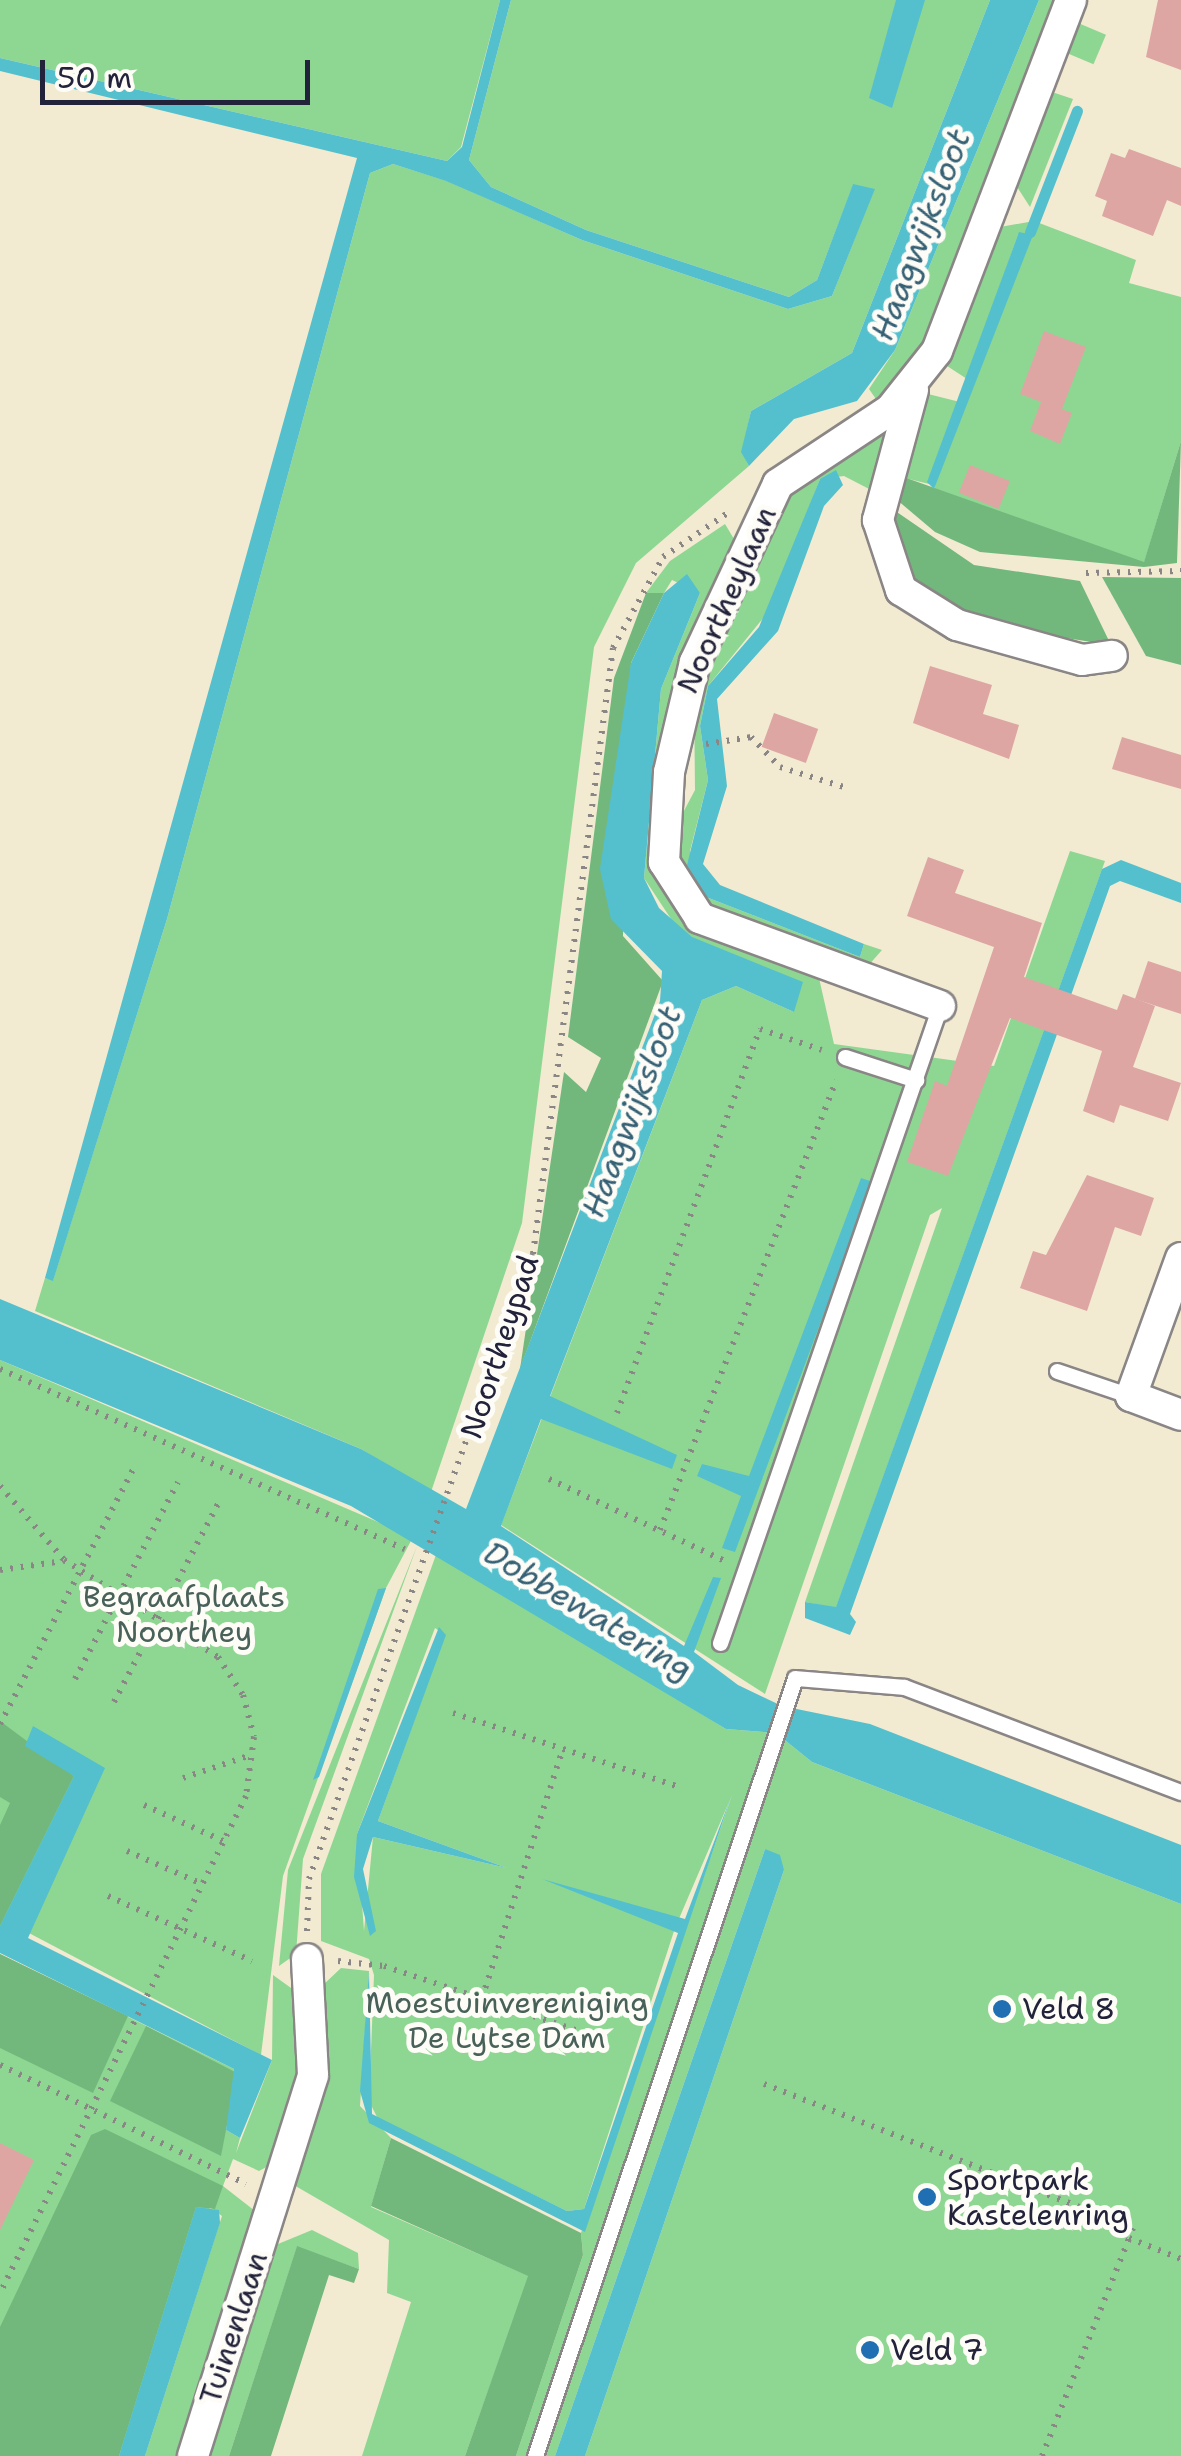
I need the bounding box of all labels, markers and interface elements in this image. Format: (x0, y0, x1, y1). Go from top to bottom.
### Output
scale bar (45, 40, 315, 102)
text: 50 m (57, 57, 132, 98)
water label: Haagwijksloot (863, 124, 979, 346)
street label: Noortheylaan (670, 501, 784, 699)
water label: Haagwijksloot (574, 1001, 690, 1223)
street label: Noortheypad (453, 1251, 547, 1443)
water label: Dobbewatering (477, 1534, 699, 1688)
park label: Begraafplaats Noorthey (83, 1579, 285, 1650)
park label: Moestuinvereniging De Lytse Dam (365, 1985, 649, 2056)
place label: Veld 8 (1022, 1991, 1115, 2027)
marker: Veld 8 (991, 1998, 1013, 2020)
place label: Sportpark Kastelenring (947, 2162, 1129, 2232)
marker: Sportpark Kastelenring (916, 2186, 938, 2208)
street label: Tuinenlaan (192, 2247, 276, 2409)
place label: Veld 7 (890, 2332, 983, 2368)
marker: Veld 7 (859, 2339, 881, 2361)

